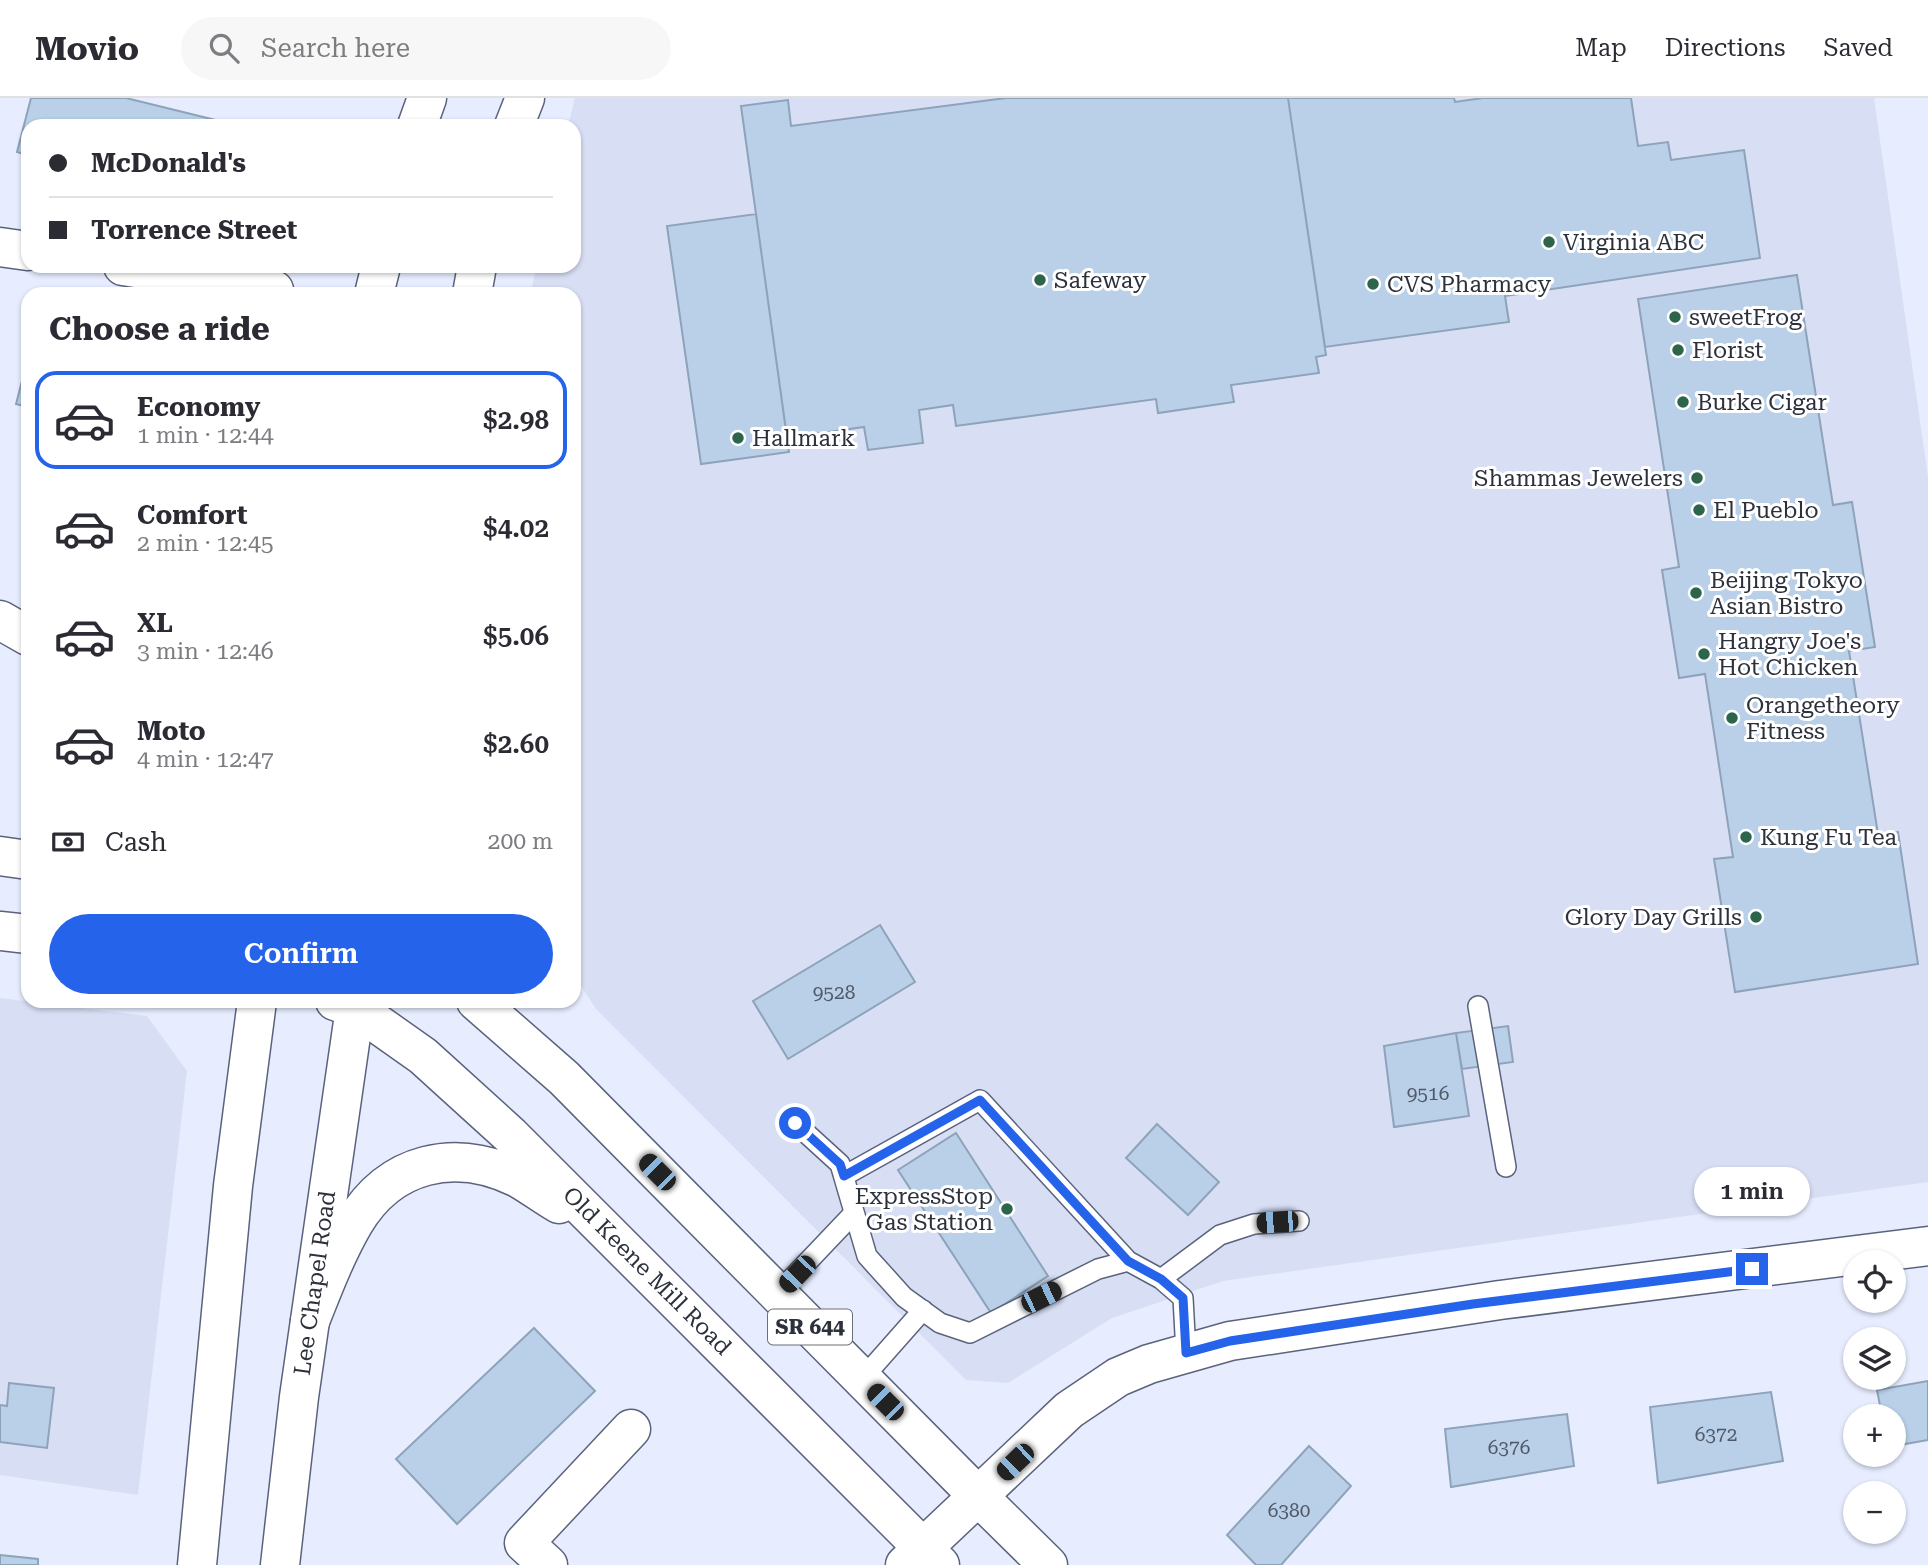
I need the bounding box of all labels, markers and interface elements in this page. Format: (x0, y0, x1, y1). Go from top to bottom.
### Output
search box (181, 17, 671, 80)
text: Movio (35, 29, 139, 68)
icon: search (205, 29, 243, 67)
text: Search here (261, 33, 410, 63)
text: Map (1575, 34, 1627, 62)
text: Directions (1665, 34, 1785, 62)
text: Saved (1823, 34, 1893, 62)
text: McDonald's (91, 148, 246, 178)
text: Torrence Street (91, 215, 297, 245)
place label: Virginia ABC (1563, 229, 1704, 256)
marker: Virginia ABC (1541, 234, 1557, 250)
place label: Safeway (1054, 267, 1147, 294)
place label: CVS Pharmacy (1387, 271, 1552, 298)
marker: Safeway (1032, 272, 1048, 288)
marker: CVS Pharmacy (1365, 276, 1381, 292)
place label: sweetFrog (1689, 304, 1802, 331)
marker: sweetFrog (1667, 309, 1683, 325)
text: Choose a ride (49, 310, 270, 348)
place label: Florist (1692, 337, 1764, 364)
marker: Florist (1670, 342, 1686, 358)
icon: car (53, 389, 116, 452)
place label: Burke Cigar (1697, 389, 1827, 416)
text: Economy (137, 392, 260, 422)
marker: Burke Cigar (1675, 394, 1691, 410)
text: $2.98 (483, 405, 549, 435)
text: 1 min · 12:44 (137, 422, 274, 449)
place label: Hallmark (752, 425, 856, 452)
marker: Hallmark (730, 430, 746, 446)
place label: Shammas Jewelers (1474, 465, 1683, 492)
marker: Shammas Jewelers (1689, 470, 1705, 486)
icon: car (53, 497, 116, 560)
place label: El Pueblo (1713, 497, 1819, 524)
text: Comfort (137, 500, 247, 530)
marker: El Pueblo (1691, 502, 1707, 518)
text: $4.02 (483, 513, 549, 543)
text: 2 min · 12:45 (137, 530, 274, 557)
place label: Beijing Tokyo Asian Bistro (1710, 567, 1863, 620)
marker: Beijing Tokyo Asian Bistro (1688, 585, 1704, 601)
icon: car (53, 605, 116, 668)
text: XL (137, 608, 173, 638)
text: $5.06 (483, 621, 549, 651)
place label: Hangry Joe's Hot Chicken (1718, 628, 1861, 681)
text: 3 min · 12:46 (137, 638, 274, 665)
marker: Hangry Joe's Hot Chicken (1696, 646, 1712, 662)
place label: Orangetheory Fitness (1746, 692, 1900, 745)
marker: Orangetheory Fitness (1724, 710, 1740, 726)
icon: car (53, 713, 116, 776)
text: Moto (137, 716, 206, 746)
text: $2.60 (483, 729, 549, 759)
text: 4 min · 12:47 (137, 746, 274, 773)
icon: cash (49, 823, 87, 861)
place label: Kung Fu Tea (1760, 824, 1897, 851)
text: Cash (105, 827, 167, 857)
text: 200 m (488, 828, 553, 855)
marker: Kung Fu Tea (1738, 829, 1754, 845)
place label: Glory Day Grills (1565, 904, 1742, 931)
marker: Glory Day Grills (1748, 909, 1764, 925)
button: Confirm (49, 914, 553, 994)
house number: 9528 (813, 981, 855, 1004)
house number: 9516 (1407, 1082, 1449, 1105)
route start (779, 1107, 811, 1139)
car (635, 1150, 680, 1194)
callout: 1 min (1694, 1168, 1810, 1216)
text: 1 min (1720, 1178, 1784, 1205)
street label: Old Keene Mill Road (557, 1181, 737, 1361)
place label: ExpressStop Gas Station (855, 1183, 993, 1236)
street label: Lee Chapel Road (289, 1189, 341, 1377)
marker: ExpressStop Gas Station (999, 1201, 1015, 1217)
car (1256, 1210, 1299, 1234)
map controls (1843, 1250, 1906, 1544)
button: locate (1843, 1250, 1906, 1313)
car (775, 1252, 820, 1296)
route end (1736, 1253, 1768, 1285)
car (1018, 1278, 1065, 1316)
road number: SR 644 (768, 1310, 852, 1344)
button: layers (1843, 1327, 1906, 1390)
car (863, 1380, 908, 1424)
button: + (1843, 1404, 1906, 1467)
house number: 6372 (1695, 1423, 1737, 1446)
house number: 6376 (1488, 1436, 1530, 1459)
car (993, 1440, 1038, 1484)
button: − (1843, 1481, 1906, 1544)
house number: 6380 (1268, 1499, 1310, 1522)

